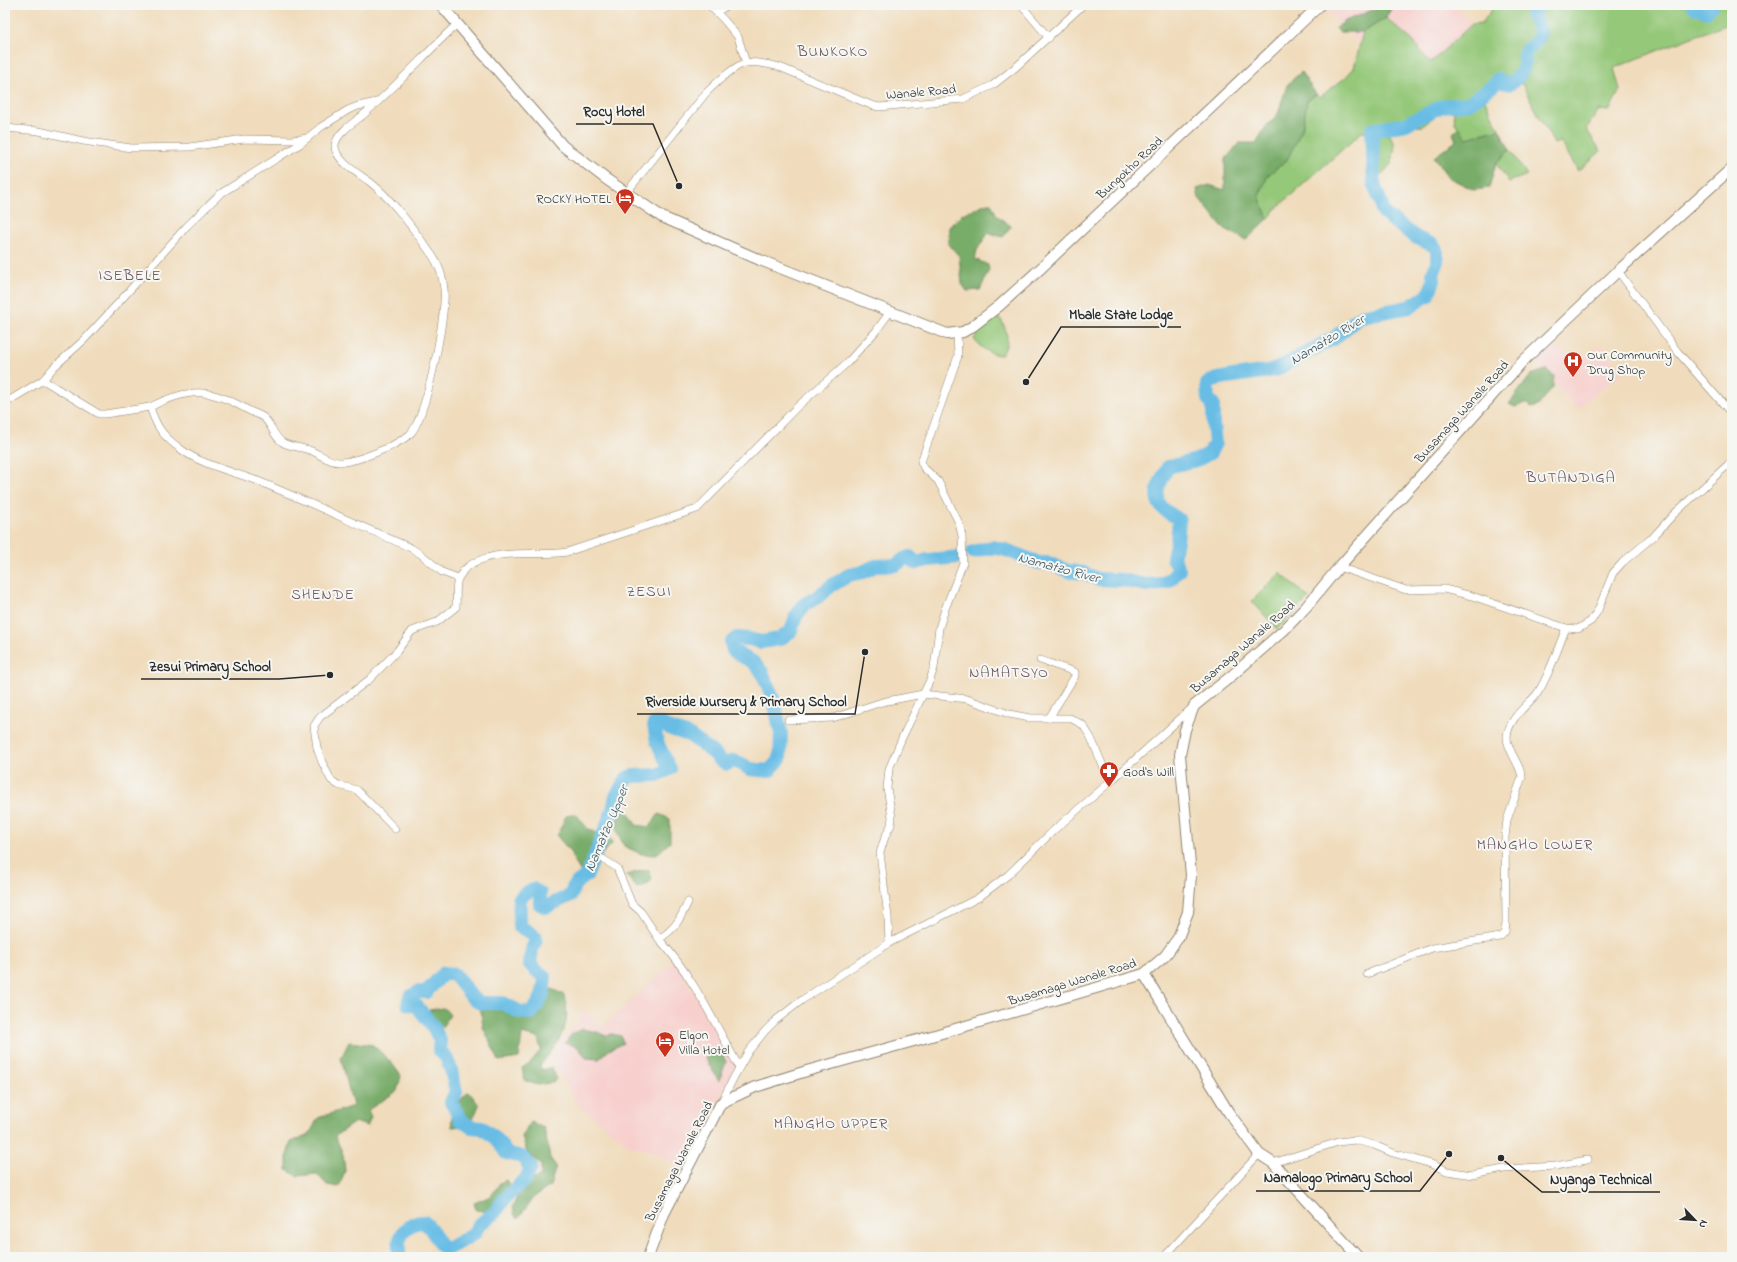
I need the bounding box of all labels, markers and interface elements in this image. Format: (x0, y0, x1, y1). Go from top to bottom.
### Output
district label: BUNKOKO (797, 41, 868, 63)
street label: Wanale Road (885, 80, 958, 105)
callout: Rocy Hotel (576, 98, 653, 124)
text: Rocy Hotel (582, 102, 645, 125)
street label: Bungokho Road (1092, 132, 1169, 205)
hotel icon: ROCKY HOTEL (614, 187, 636, 215)
place label: ROCKY HOTEL (536, 190, 611, 209)
district label: ISEBELE (98, 265, 162, 287)
callout: Mbale State Lodge (1061, 301, 1181, 327)
text: Mbale State Lodge (1069, 305, 1174, 328)
water label: Namatzo River (1287, 309, 1370, 371)
place label: Our Community Drug Shop (1586, 346, 1672, 381)
hospital icon: Our Community Drug Shop (1562, 350, 1584, 378)
street label: Busamaga Wanale Road (1410, 356, 1515, 469)
district label: BUTANDIGA (1525, 467, 1616, 489)
water label: Namatzo River (1016, 548, 1103, 590)
district label: ZESUI (626, 581, 672, 603)
district label: SHENDE (291, 584, 355, 606)
street label: Busamaga Wanale Road (1186, 596, 1301, 699)
callout: Zesui Primary School (141, 653, 279, 679)
text: Zesui Primary School (149, 657, 272, 680)
district label: NAMATSYO (969, 662, 1049, 684)
callout: Riverside Nursery & Primary School (637, 688, 855, 714)
text: Riverside Nursery & Primary School (644, 692, 847, 715)
pharmacy icon: God's Will (1098, 760, 1120, 788)
place label: God's Will (1123, 763, 1174, 782)
water label: Namatzo Upper (580, 781, 636, 875)
district label: MANGHO LOWER (1477, 834, 1593, 856)
street label: Busamaga Wanale Road (1005, 954, 1140, 1012)
place label: Elgon Villa Hotel (678, 1026, 729, 1060)
hotel icon: Elgon Villa Hotel (654, 1030, 676, 1058)
street label: Busamaga Wanale Road (640, 1097, 719, 1227)
district label: MANGHO UPPER (774, 1113, 888, 1135)
callout: Namalogo Primary School (1256, 1165, 1420, 1191)
callout: Nyanga Technical (1542, 1166, 1660, 1192)
text: Namalogo Primary School (1264, 1168, 1413, 1191)
text: Nyanga Technical (1550, 1170, 1653, 1193)
north arrow (1675, 1200, 1715, 1240)
text: N (1694, 1217, 1712, 1231)

